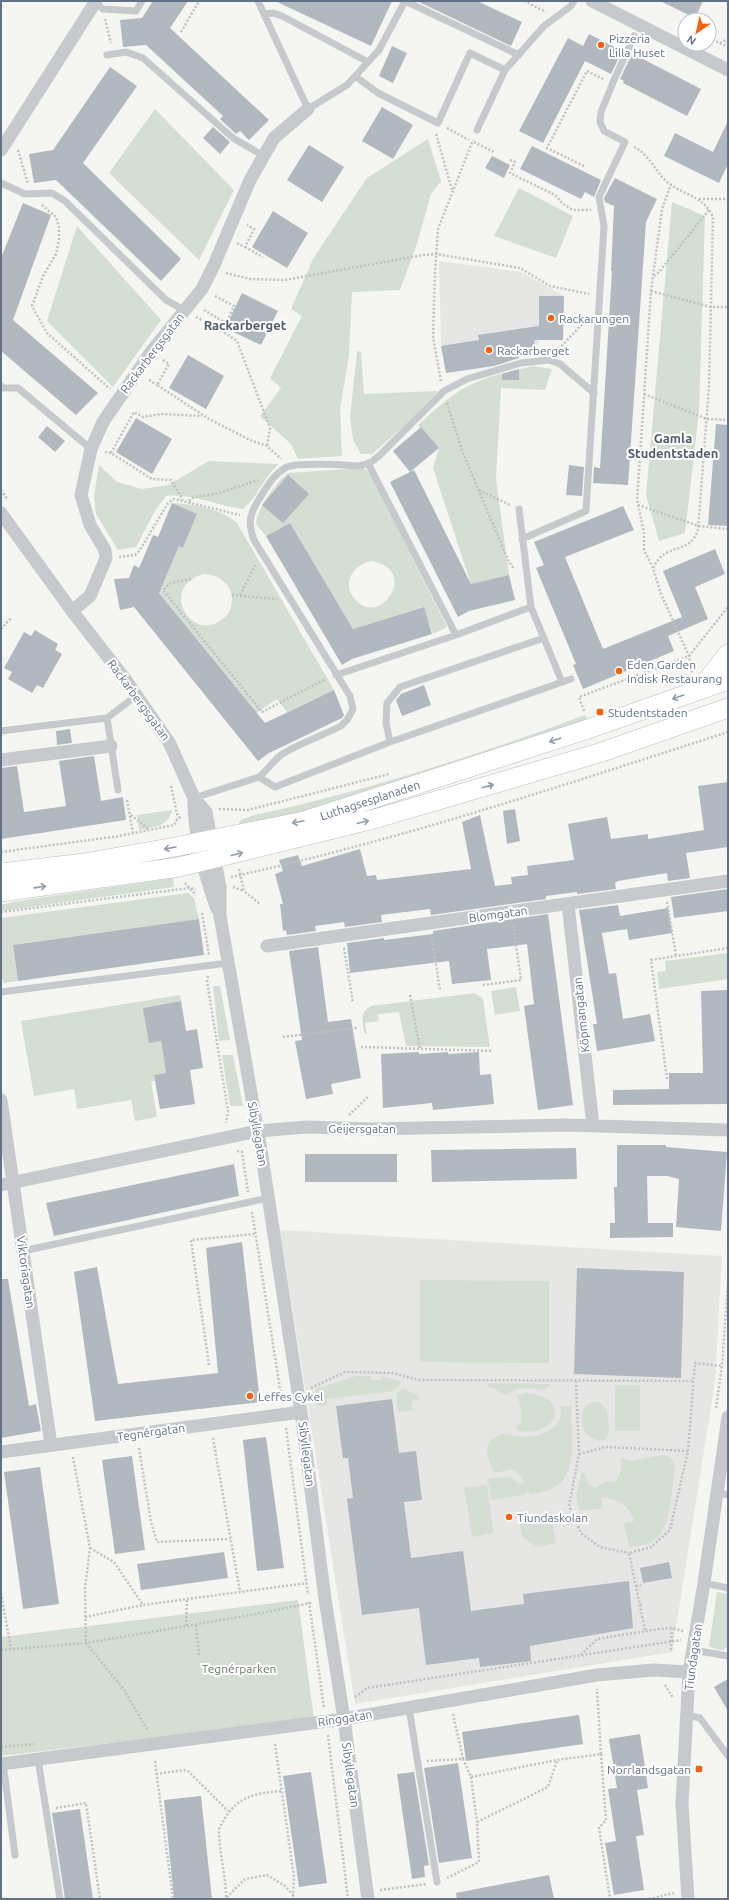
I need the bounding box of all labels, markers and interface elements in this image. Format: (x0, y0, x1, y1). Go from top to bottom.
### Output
north arrow (677, 12, 717, 52)
place label: Pizzeria Lilla Huset (609, 32, 665, 59)
text: N (685, 33, 698, 48)
marker: Pizzeria Lilla Huset (596, 40, 606, 50)
street label: Rackarbergsgatan (118, 310, 186, 396)
place label: Rackarungen (559, 312, 629, 325)
marker: Rackarungen (546, 313, 556, 323)
district label: Rackarberget (204, 318, 287, 332)
place label: Rackarberget (497, 344, 570, 357)
marker: Rackarberget (484, 345, 494, 355)
district label: Gamla Studentstaden (628, 431, 718, 460)
street label: Rackarbergsgatan (105, 657, 173, 743)
place label: Eden Garden Indisk Restaurang (627, 658, 722, 685)
marker: Eden Garden Indisk Restaurang (614, 666, 624, 676)
one-way arrow (671, 694, 684, 701)
place label: Studentstaden (608, 706, 688, 719)
marker: Studentstaden (595, 707, 605, 717)
one-way arrow (549, 737, 562, 744)
street label: Luthagsesplanaden (318, 778, 422, 822)
one-way arrow (481, 782, 494, 789)
one-way arrow (356, 818, 369, 825)
one-way arrow (292, 819, 305, 827)
one-way arrow (164, 844, 177, 852)
one-way arrow (230, 849, 243, 857)
one-way arrow (33, 883, 46, 891)
street label: Blomgatan (468, 903, 528, 925)
street label: Köpmangatan (571, 977, 591, 1053)
street label: Sibyllegatan (246, 1101, 270, 1167)
street label: Geijersgatan (328, 1122, 396, 1135)
street label: Viktoriagatan (14, 1235, 38, 1309)
place label: Leffes Cykel (258, 1390, 323, 1403)
marker: Leffes Cykel (245, 1391, 255, 1401)
street label: Tegnérgatan (116, 1421, 186, 1443)
street label: Sibyllegatan (297, 1421, 317, 1487)
place label: Tiundaskolan (517, 1511, 588, 1524)
marker: Tiundaskolan (504, 1512, 514, 1522)
street label: Tiundagatan (682, 1623, 704, 1691)
park label: Tegnérparken (202, 1662, 276, 1675)
street label: Ringgatan (317, 1707, 373, 1729)
street label: Sibyllegatan (340, 1742, 362, 1808)
place label: Norrlandsgatan (607, 1763, 691, 1776)
marker: Norrlandsgatan (694, 1764, 704, 1774)

